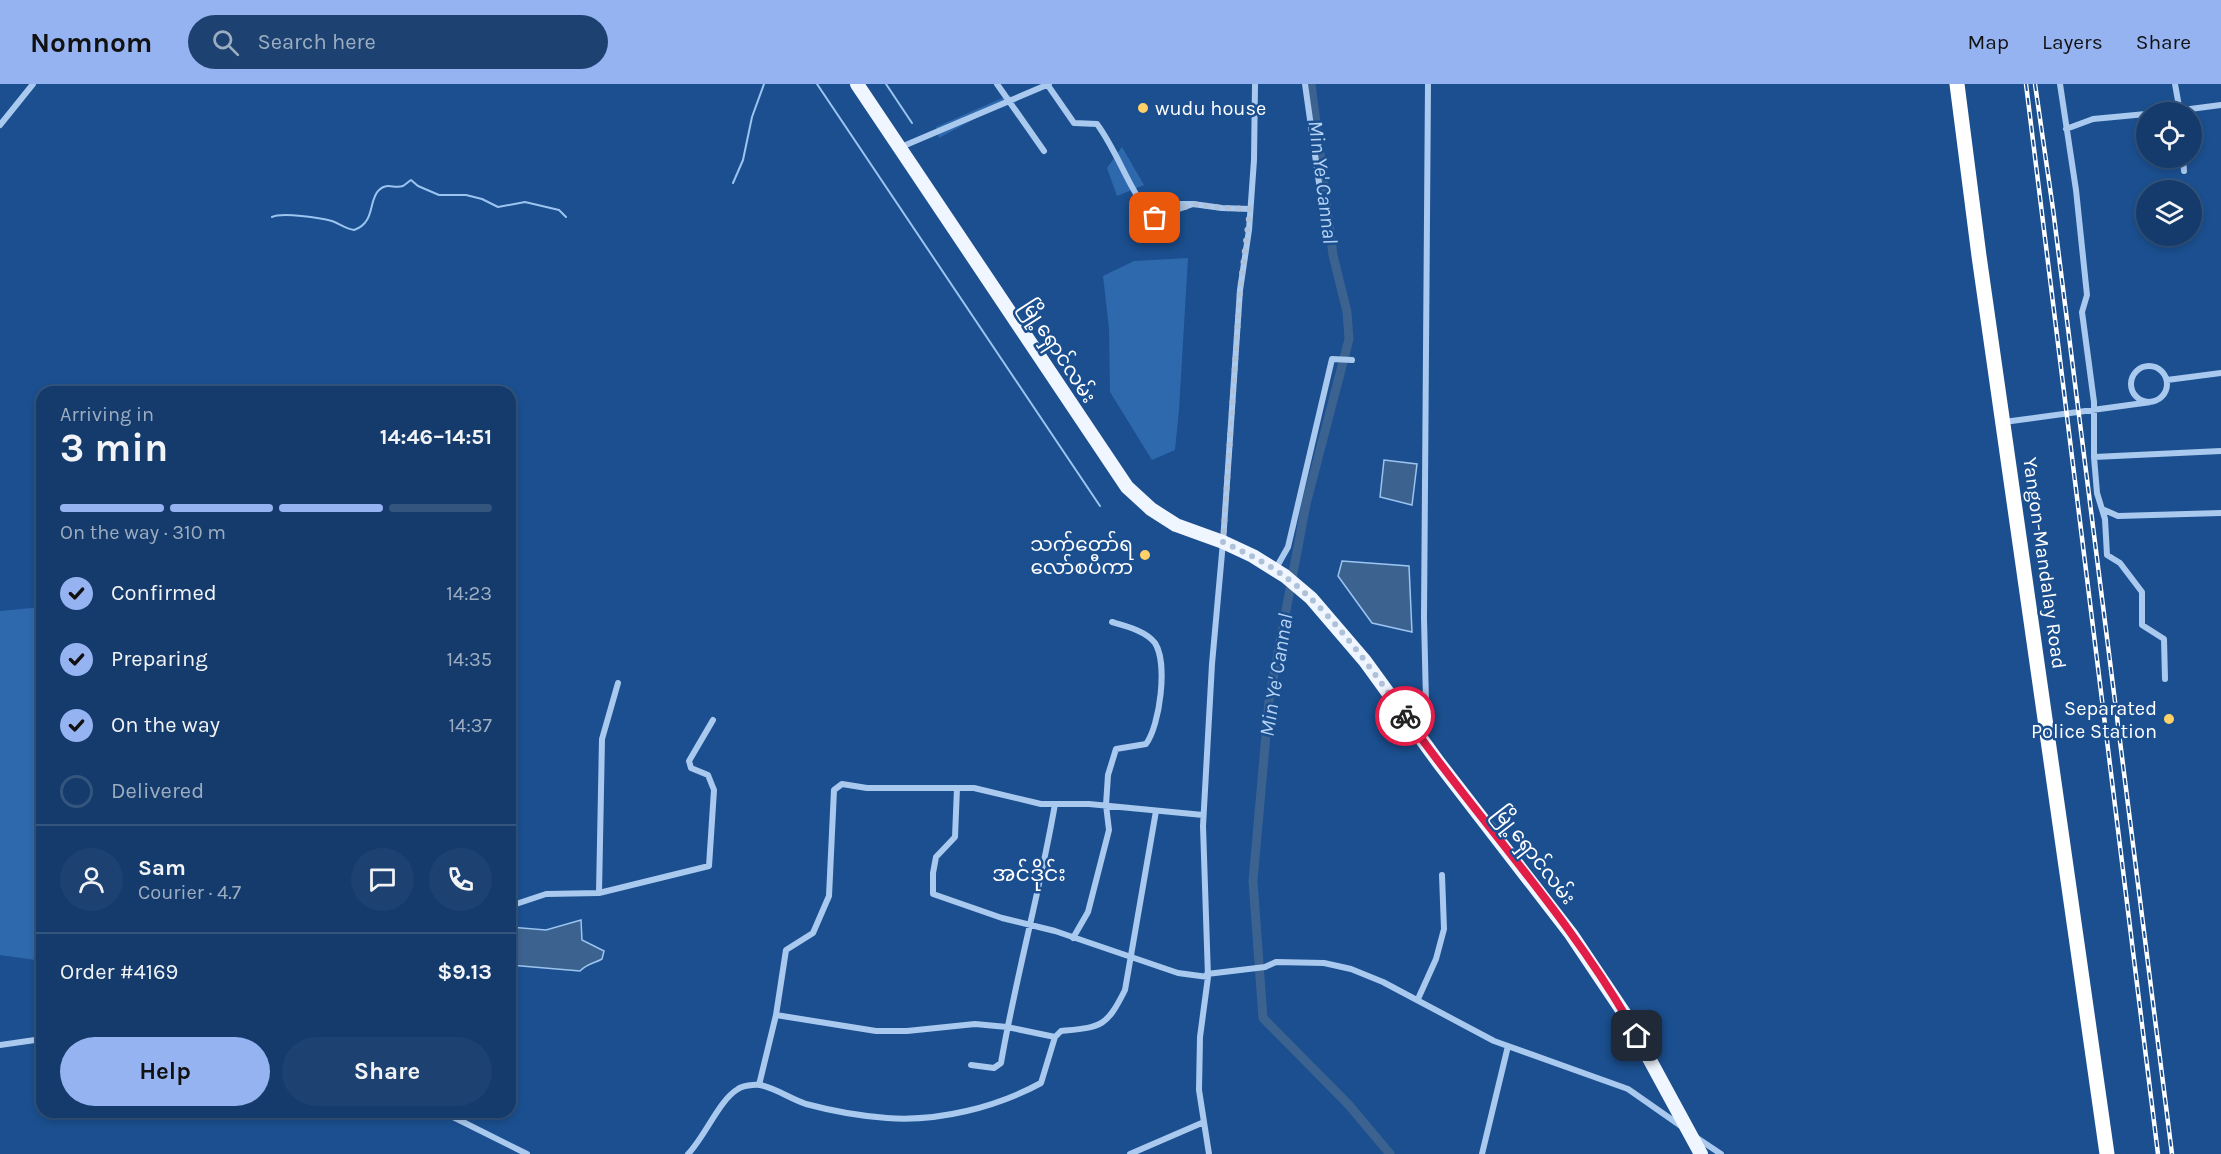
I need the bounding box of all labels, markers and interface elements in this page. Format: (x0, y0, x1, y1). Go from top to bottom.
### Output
search box (188, 15, 608, 69)
text: Nomnom (30, 26, 152, 59)
icon: search (209, 26, 242, 59)
text: Search here (257, 29, 376, 55)
text: Map (1967, 30, 2009, 54)
text: Layers (2042, 30, 2103, 54)
text: Share (2136, 30, 2191, 54)
place label: wudu house (1155, 97, 1266, 120)
marker: wudu house (1136, 101, 1150, 115)
map controls (2136, 102, 2202, 246)
button: locate (2136, 102, 2202, 168)
water label: Min Ye' Cannal (1304, 119, 1342, 245)
button: layers (2136, 180, 2202, 246)
pin (1129, 192, 1180, 243)
icon: bag (1138, 201, 1171, 234)
street label: မြို့ရှောင်လမ်း (1012, 294, 1103, 410)
text: Arriving in (60, 403, 154, 426)
text: 14:46–14:51 (380, 424, 492, 450)
text: 3 min (60, 425, 168, 471)
street label: Yangon-Mandalay Road (2018, 456, 2071, 670)
text: On the way · 310 m (60, 521, 226, 544)
place label: သက်တော်ရ လော်စပီကာ (1030, 530, 1134, 579)
marker: သက်တော်ရ လော်စပီကာ (1138, 548, 1152, 562)
icon: check (60, 577, 93, 610)
text: Confirmed (111, 580, 217, 606)
text: 14:23 (446, 582, 492, 605)
water label: Min Ye' Cannal (1254, 612, 1298, 738)
icon: check (60, 643, 93, 676)
text: Preparing (111, 646, 208, 672)
text: 14:35 (447, 648, 492, 671)
courier (1375, 686, 1435, 746)
place label: Separated Police Station (2031, 697, 2157, 743)
icon: bike (1389, 700, 1422, 733)
icon: check (60, 709, 93, 742)
text: On the way (111, 712, 220, 738)
marker: Separated Police Station (2162, 712, 2176, 726)
text: 14:37 (448, 714, 492, 737)
text: Delivered (111, 778, 204, 804)
street label: မြို့ရှောင်လမ်း (1485, 800, 1583, 912)
button: person (60, 848, 123, 911)
button: chat (351, 848, 414, 911)
button: phone (429, 848, 492, 911)
text: Sam (138, 855, 186, 881)
district label: အင်ဒိုင်း (992, 858, 1066, 891)
text: Courier · 4.7 (138, 881, 241, 904)
text: Order #4169 (60, 959, 178, 985)
text: $9.13 (437, 959, 492, 985)
pin (1611, 1010, 1662, 1061)
icon: home (1620, 1019, 1653, 1052)
button: Help (60, 1037, 270, 1106)
button: Share (282, 1037, 492, 1106)

